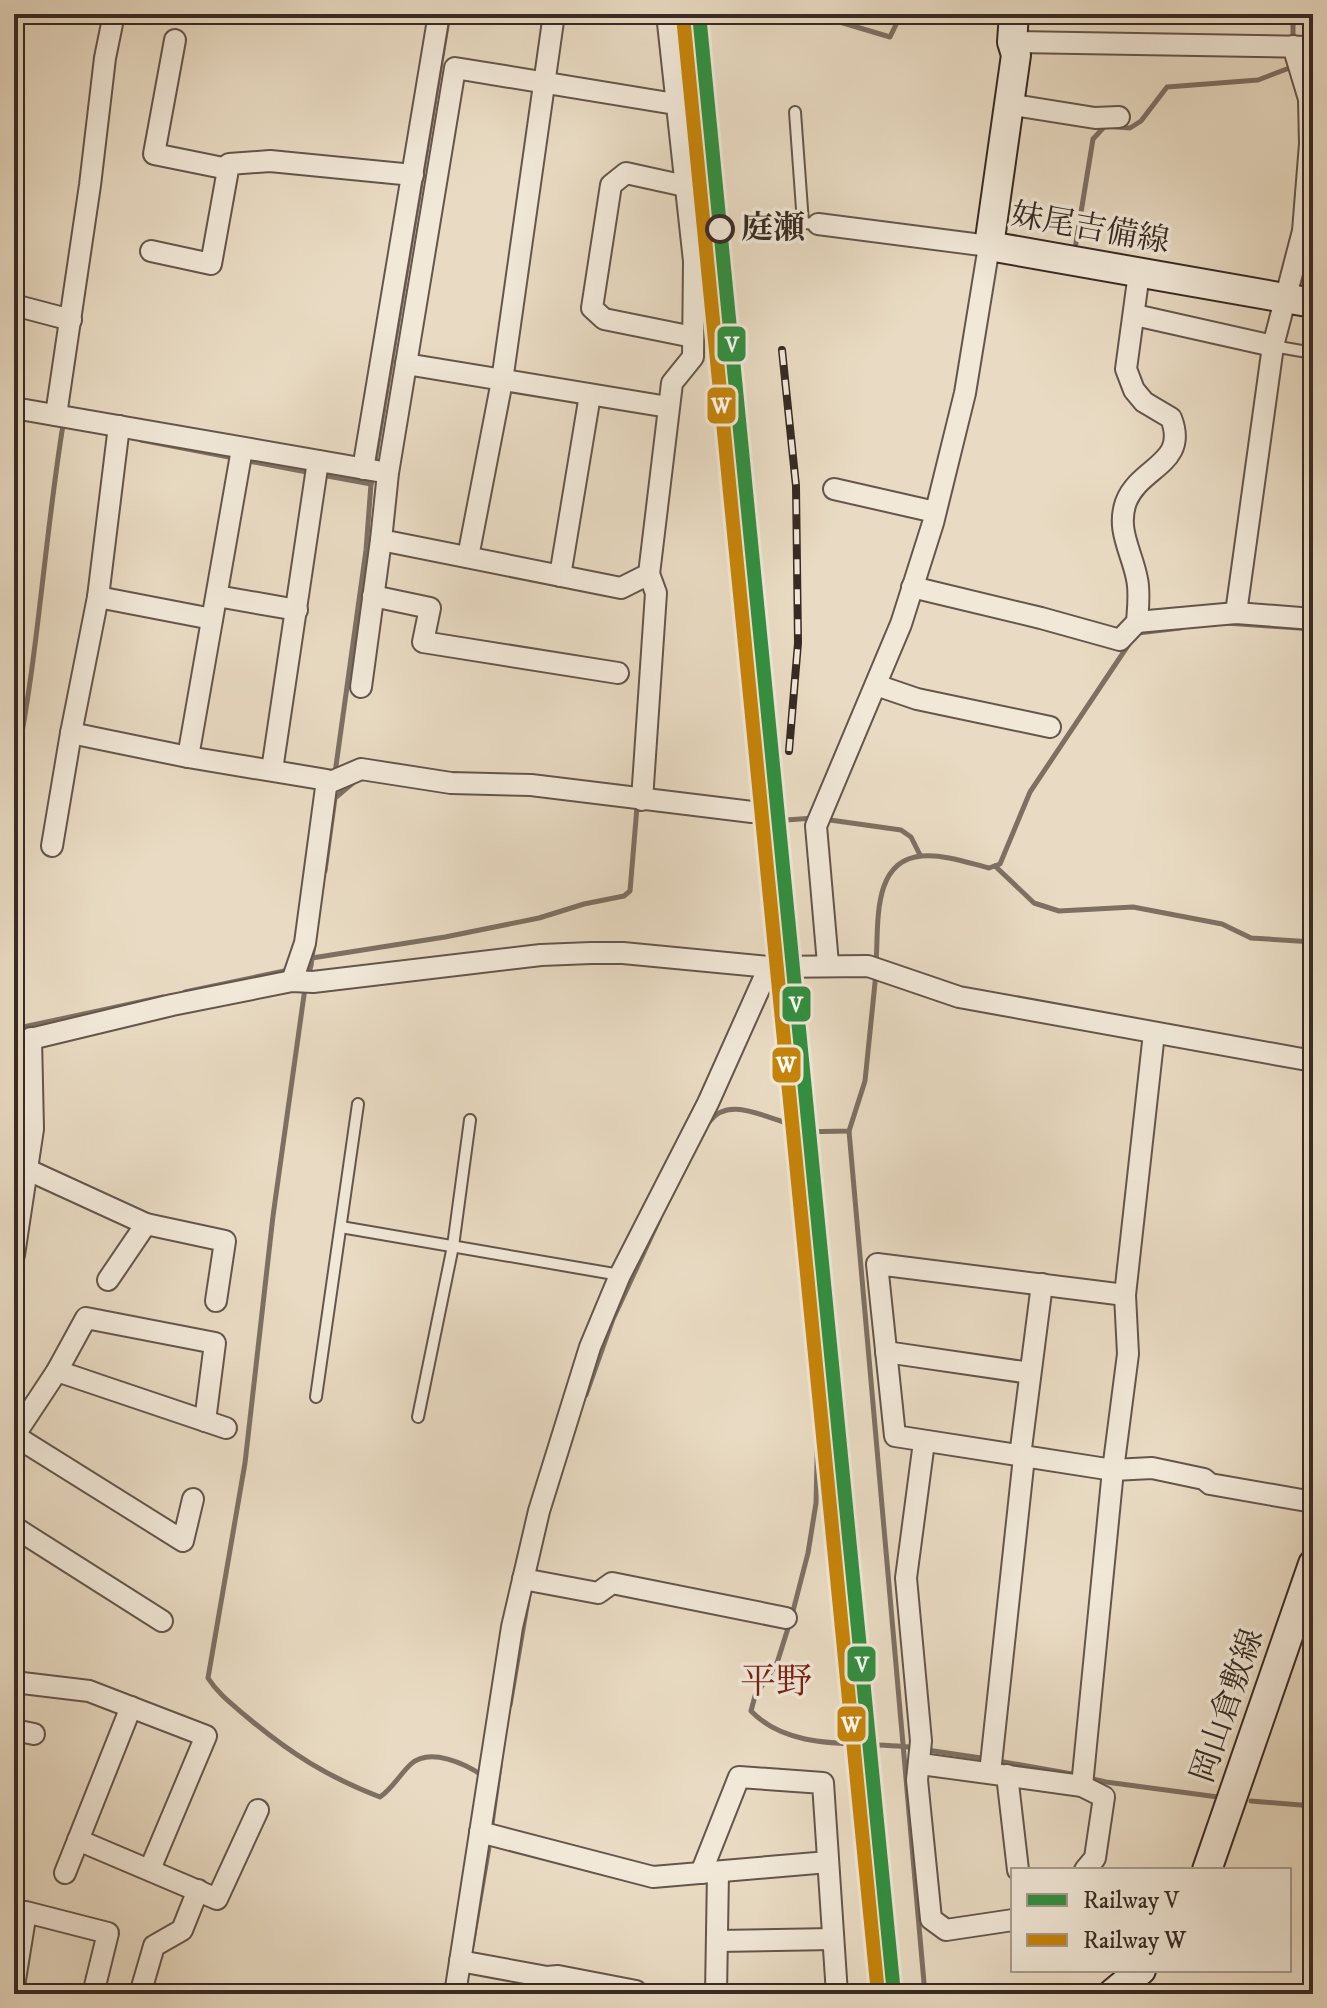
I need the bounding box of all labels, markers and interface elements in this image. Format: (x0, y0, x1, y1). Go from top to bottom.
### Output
street label: 妹尾吉備線 (1008, 195, 1172, 263)
place label: 庭瀬 (741, 209, 805, 249)
marker: 庭瀬 (706, 215, 734, 243)
line badge: V (716, 325, 747, 363)
text: V (724, 332, 740, 359)
line badge: W (706, 386, 737, 425)
text: W (710, 393, 732, 420)
line badge: V (781, 985, 812, 1023)
text: V (788, 992, 804, 1019)
line badge: W (771, 1046, 802, 1084)
text: W (775, 1052, 797, 1079)
street label: 岡山倉敷線 (1183, 1624, 1273, 1788)
line badge: V (846, 1645, 877, 1683)
text: V (854, 1652, 870, 1679)
district label: 平野 (740, 1660, 812, 1705)
line badge: W (836, 1705, 867, 1743)
text: W (840, 1712, 862, 1739)
legend (1011, 1868, 1291, 1972)
text: Railway V (1083, 1886, 1180, 1916)
text: Railway W (1083, 1926, 1187, 1956)

